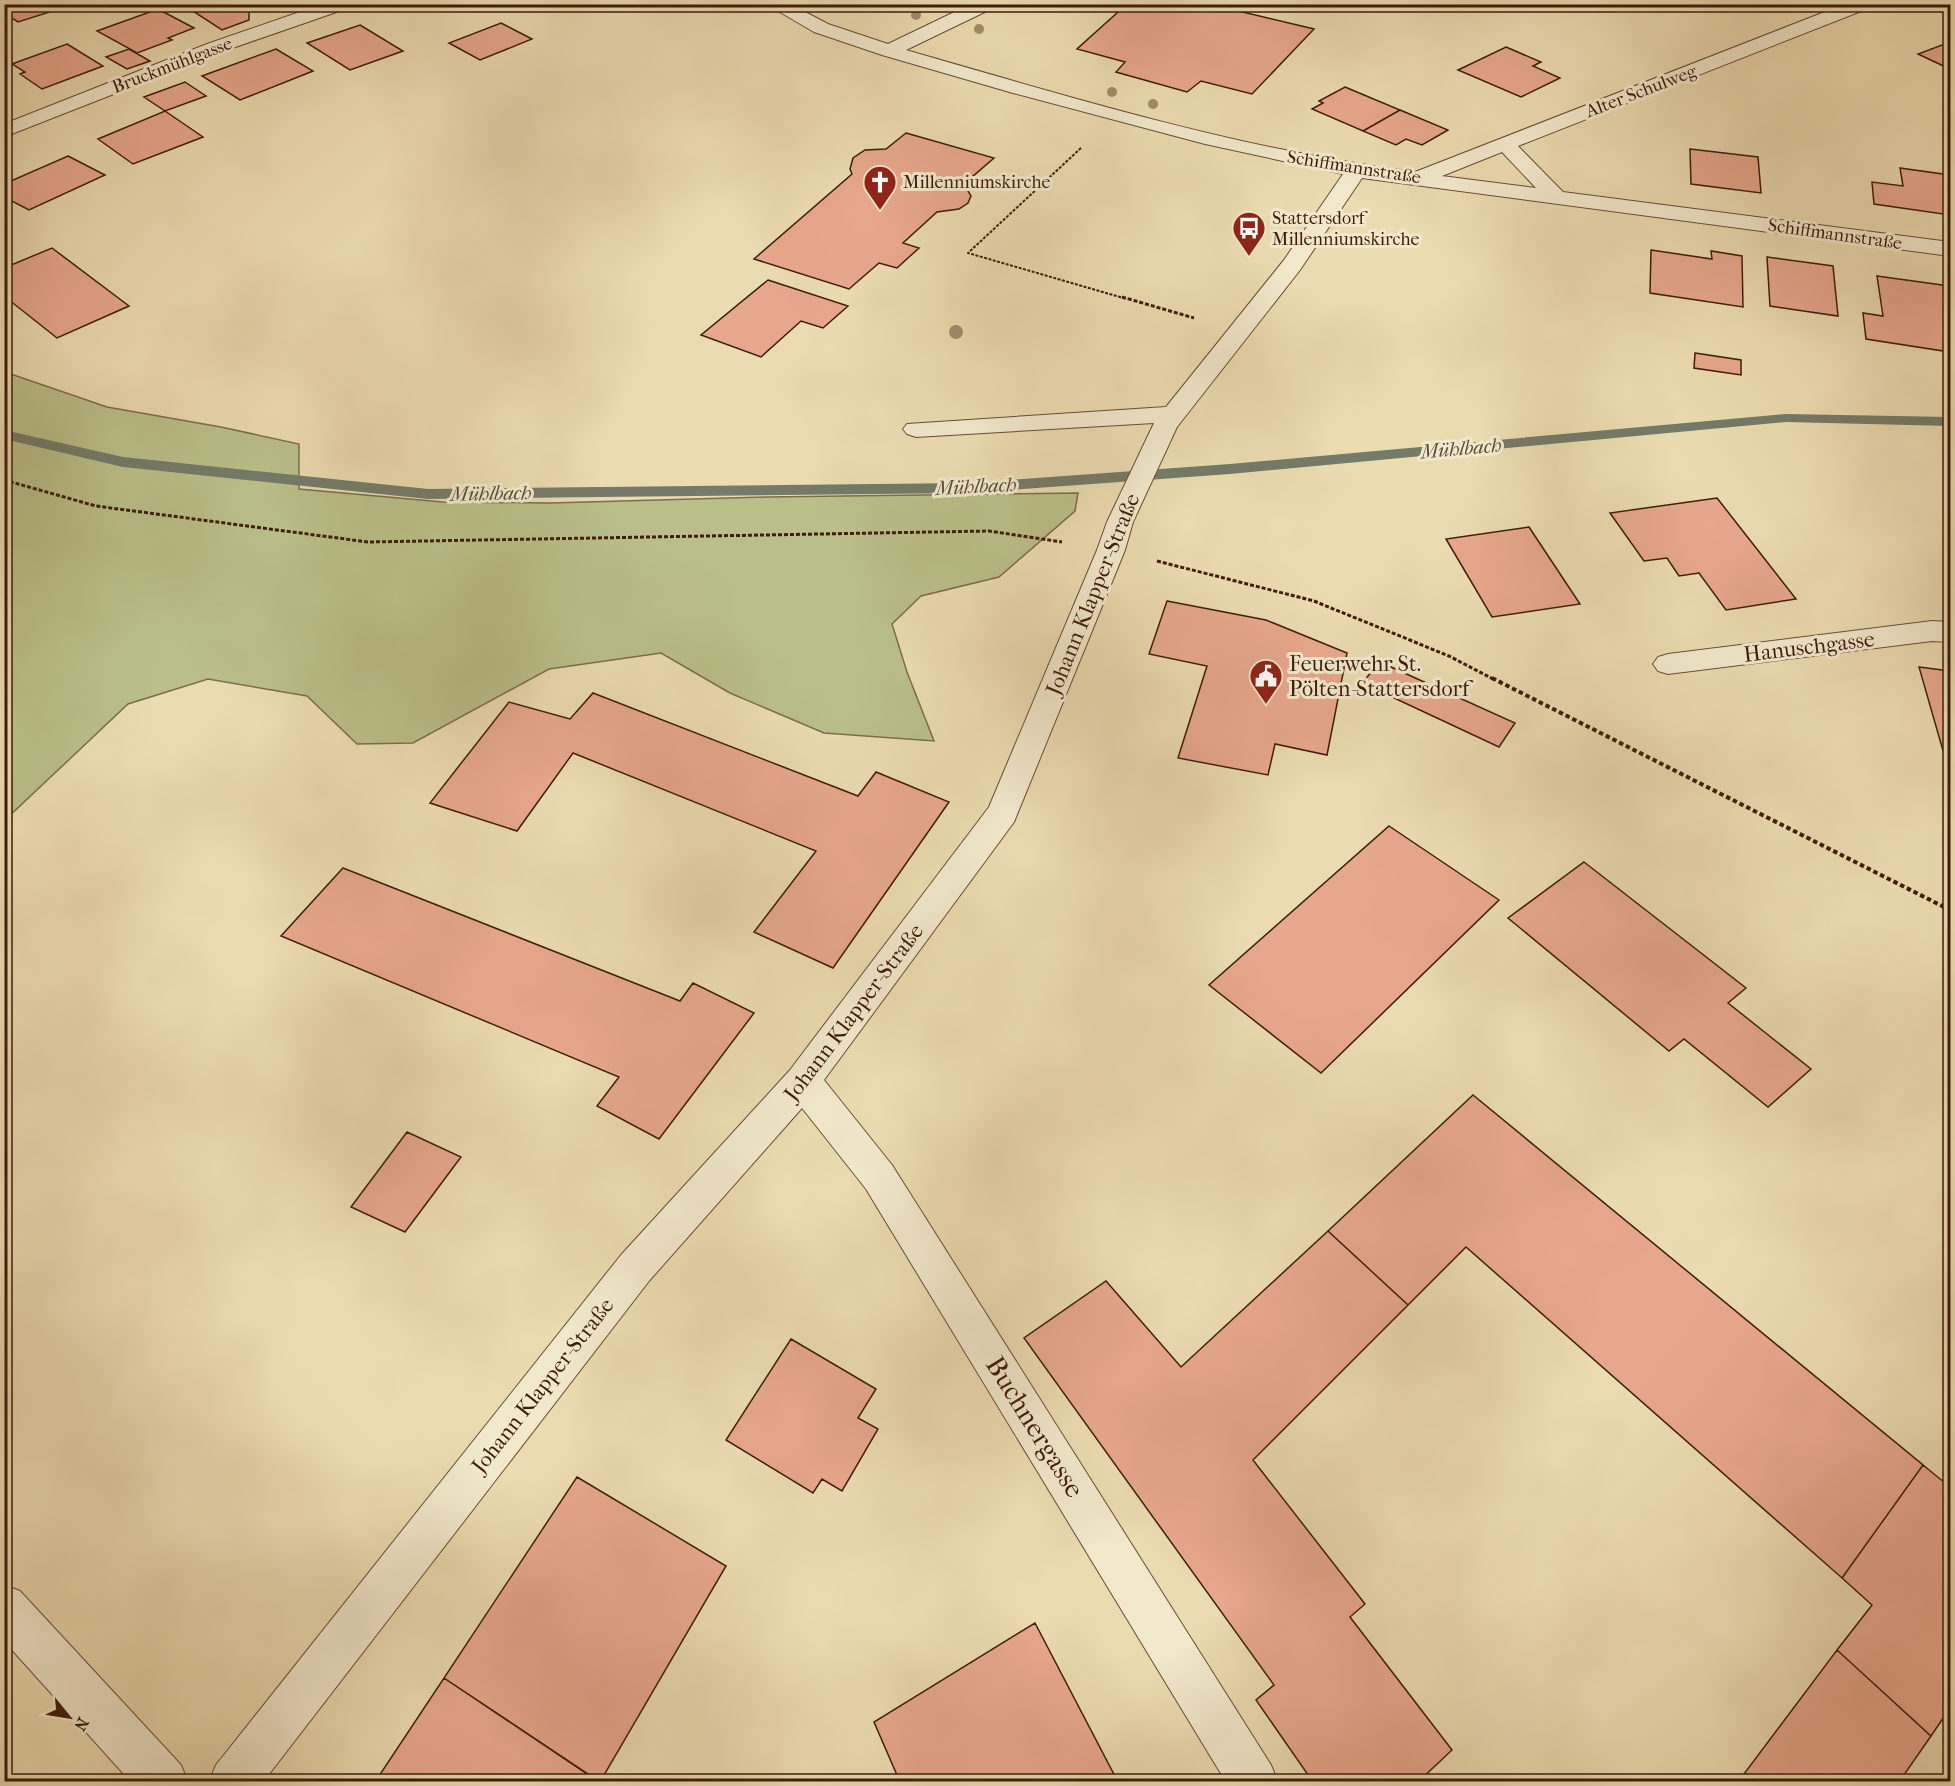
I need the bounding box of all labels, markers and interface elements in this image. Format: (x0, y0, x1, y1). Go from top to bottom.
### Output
street label: Bruckmühlgasse (109, 33, 235, 98)
street label: Alter Schulweg (1582, 61, 1700, 123)
street label: Schiffmannstraße (1286, 147, 1422, 188)
church icon: Millenniumskirche (862, 164, 898, 211)
place label: Millenniumskirche (903, 172, 1050, 193)
place label: Stattersdorf Millenniumskirche (1272, 208, 1419, 250)
bus stop icon: Stattersdorf Millenniumskirche (1231, 210, 1267, 257)
street label: Schiffmannstraße (1767, 215, 1903, 254)
water label: Mühlbach (1418, 434, 1502, 464)
water label: Mühlbach (933, 473, 1017, 500)
water label: Mühlbach (448, 481, 532, 506)
street label: Johann Klapper-Straße (1040, 490, 1145, 701)
street label: Hanuschgasse (1742, 626, 1876, 668)
place label: Feuerwehr St. Pölten-Stattersdorf (1289, 651, 1474, 702)
public building icon: Feuerwehr St. Pölten-Stattersdorf (1248, 658, 1284, 705)
street label: Johann Klapper-Straße (777, 919, 929, 1108)
street label: Johann Klapper-Straße (465, 1293, 619, 1480)
street label: Buchnergasse (979, 1351, 1091, 1503)
north arrow (39, 1687, 99, 1747)
text: N (70, 1714, 93, 1735)

